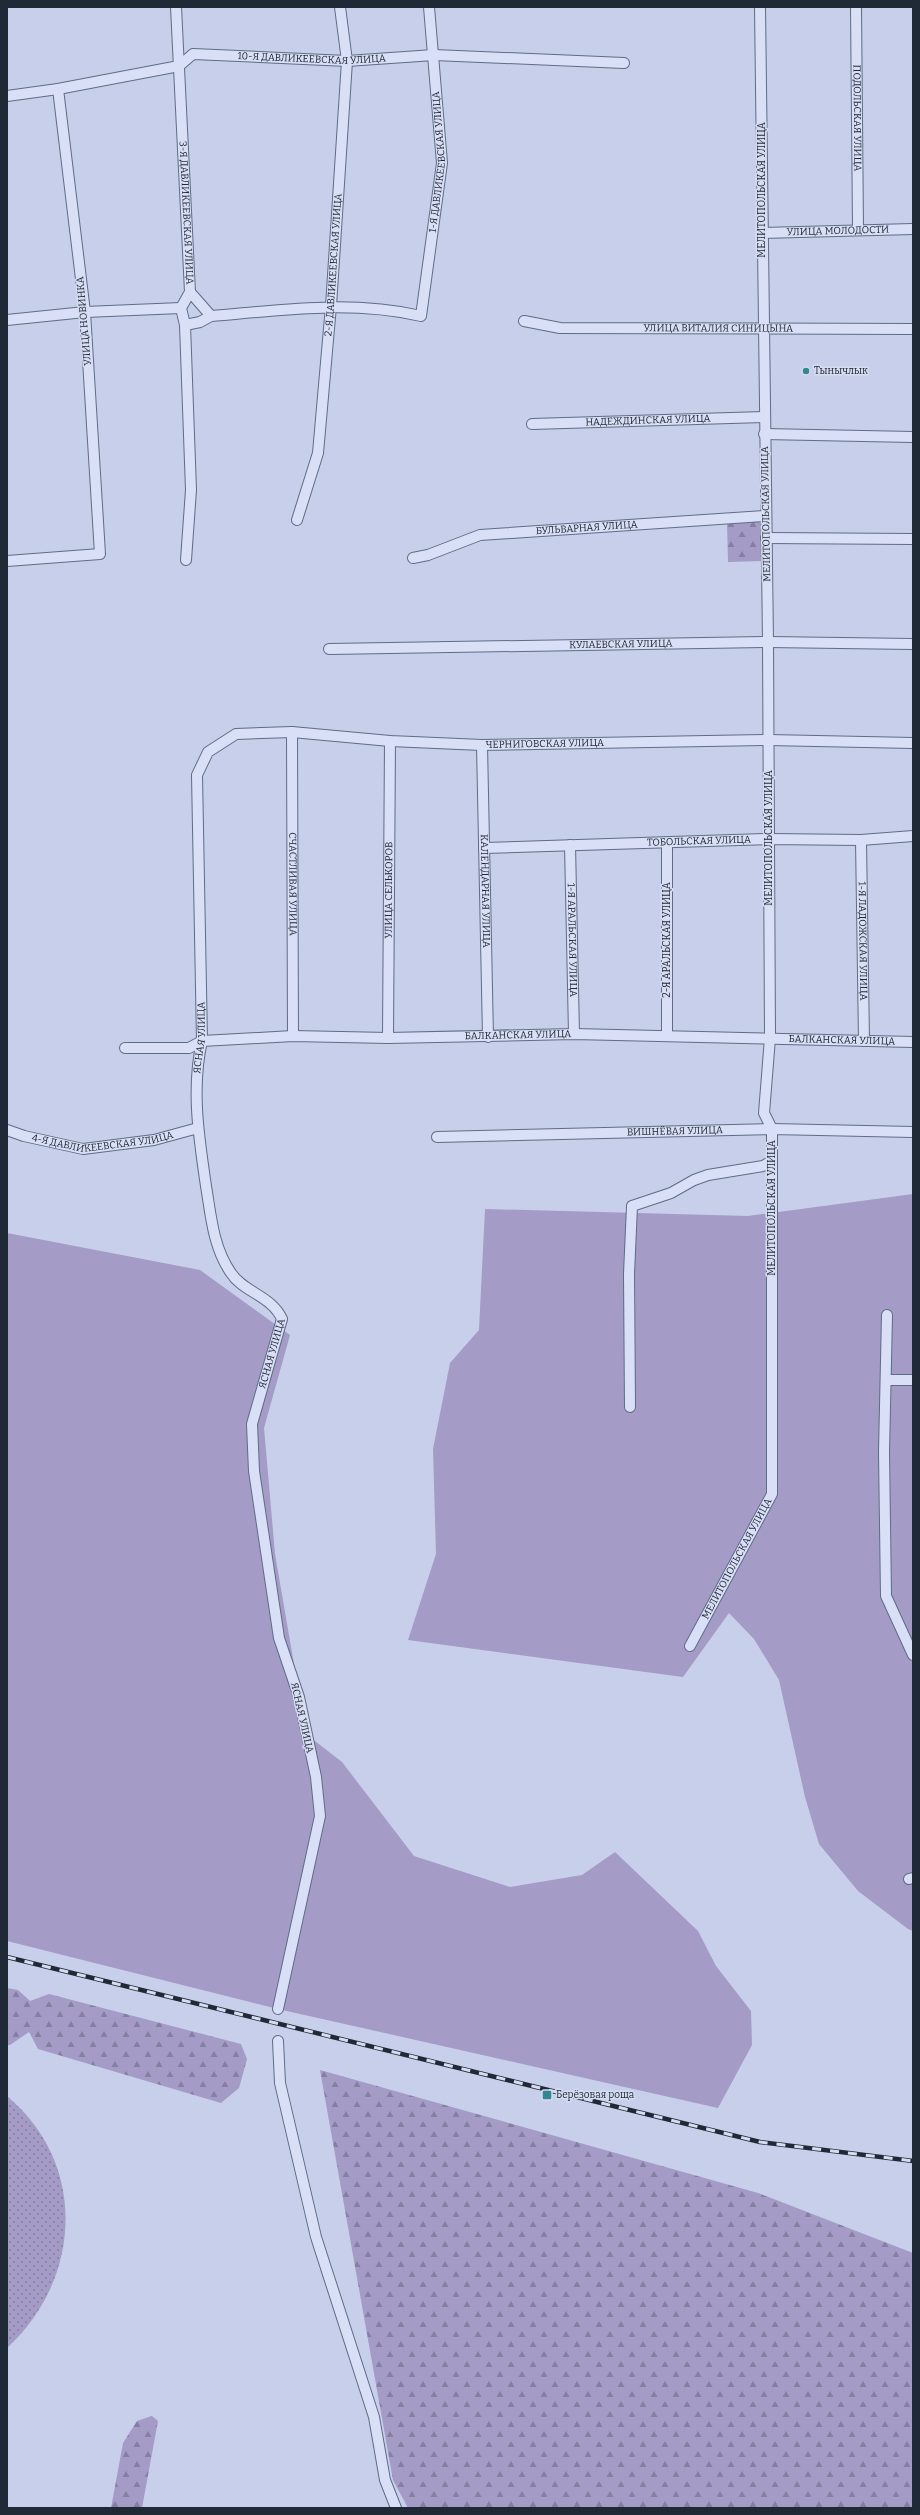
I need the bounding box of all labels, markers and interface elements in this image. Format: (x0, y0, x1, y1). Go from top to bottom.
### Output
street label: 10-Я ДАВЛИКЕЕВСКАЯ УЛИЦА (237, 50, 387, 67)
street label: ПОДОЛЬСКАЯ УЛИЦА (851, 65, 863, 172)
street label: 1-Я ДАВЛИКЕЕВСКАЯ УЛИЦА (427, 90, 448, 233)
street label: МЕЛИТОПОЛЬСКАЯ УЛИЦА (756, 121, 768, 258)
street label: 3-Я ДАВЛИКЕЕВСКАЯ УЛИЦА (177, 141, 196, 286)
street label: 2-Я ДАВЛИКЕЕВСКАЯ УЛИЦА (322, 192, 344, 337)
street label: УЛИЦА МОЛОДОСТИ (787, 224, 889, 238)
street label: УЛИЦА НОВИНКА (74, 275, 94, 366)
street label: УЛИЦА ВИТАЛИЯ СИНИЦЫНА (643, 322, 794, 335)
place label: Тынычлык (814, 365, 868, 377)
marker: Тынычлык (801, 366, 811, 376)
street label: НАДЕЖДИНСКАЯ УЛИЦА (585, 413, 712, 428)
street label: МЕЛИТОПОЛЬСКАЯ УЛИЦА (759, 445, 773, 582)
street label: БУЛЬВАРНАЯ УЛИЦА (535, 518, 639, 537)
street label: КУЛАЕВСКАЯ УЛИЦА (569, 638, 674, 651)
street label: ЧЕРНИГОВСКАЯ УЛИЦА (485, 737, 605, 751)
street label: МЕЛИТОПОЛЬСКАЯ УЛИЦА (763, 769, 775, 906)
street label: СЧАСТЛИВАЯ УЛИЦА (286, 832, 299, 937)
street label: КАЛЕНДАРНАЯ УЛИЦА (478, 834, 492, 949)
street label: ТОБОЛЬСКАЯ УЛИЦА (647, 834, 752, 849)
street label: УЛИЦА СЕЛЬКОРОВ (383, 842, 395, 938)
street label: 2-Я АРАЛЬСКАЯ УЛИЦА (661, 881, 673, 998)
street label: 1-Я ЛАДОЖСКАЯ УЛИЦА (856, 881, 869, 1001)
street label: 1-Я АРАЛЬСКАЯ УЛИЦА (565, 883, 579, 998)
street label: ЯСНАЯ УЛИЦА (191, 1001, 208, 1074)
street label: БАЛКАНСКАЯ УЛИЦА (465, 1028, 572, 1042)
street label: БАЛКАНСКАЯ УЛИЦА (789, 1033, 896, 1048)
street label: ВИШНЁВАЯ УЛИЦА (627, 1124, 724, 1138)
street label: 4-Я ДАВЛИКЕЕВСКАЯ УЛИЦА (31, 1129, 176, 1155)
street label: МЕЛИТОПОЛЬСКАЯ УЛИЦА (766, 1139, 778, 1276)
street label: ЯСНАЯ УЛИЦА (256, 1316, 288, 1390)
street label: МЕЛИТОПОЛЬСКАЯ УЛИЦА (700, 1496, 775, 1621)
street label: ЯСНАЯ УЛИЦА (288, 1682, 316, 1755)
marker: Берёзовая роща (541, 2089, 553, 2101)
place label: Берёзовая роща (556, 2089, 635, 2101)

